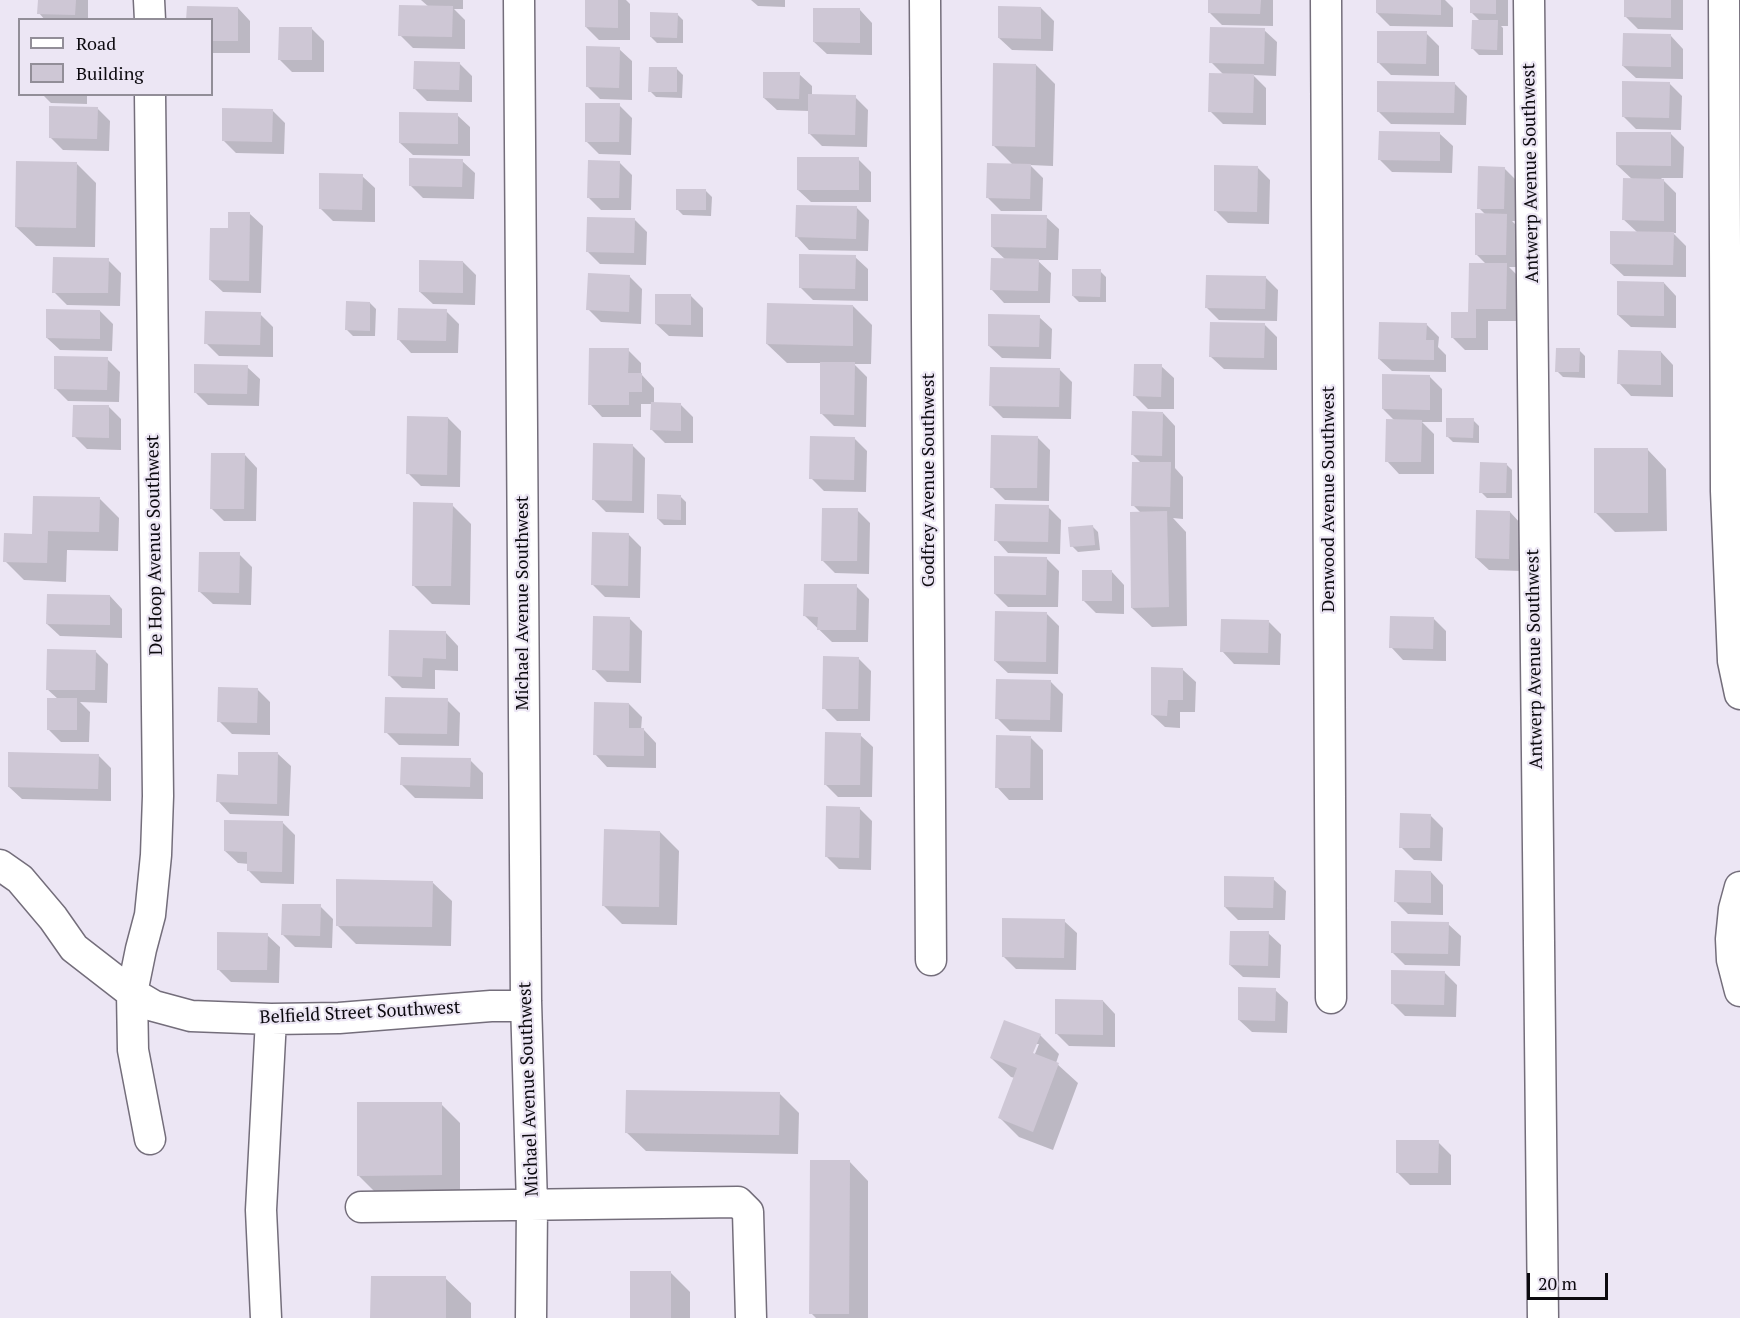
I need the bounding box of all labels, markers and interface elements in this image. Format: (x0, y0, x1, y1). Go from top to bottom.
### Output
legend (18, 18, 213, 96)
text: Road (76, 31, 116, 55)
text: Building (76, 61, 144, 85)
street label: Antwerp Avenue Southwest (1518, 63, 1544, 283)
street label: Godfrey Avenue Southwest (918, 373, 940, 587)
street label: Denwood Avenue Southwest (1318, 386, 1340, 612)
street label: De Hoop Avenue Southwest (142, 435, 168, 655)
street label: Michael Avenue Southwest (512, 496, 534, 710)
street label: Antwerp Avenue Southwest (1522, 549, 1548, 769)
street label: Michael Avenue Southwest (514, 981, 544, 1197)
street label: Belfield Street Southwest (259, 997, 461, 1029)
scale bar (1530, 1261, 1611, 1299)
text: 20 m (1538, 1271, 1577, 1295)

